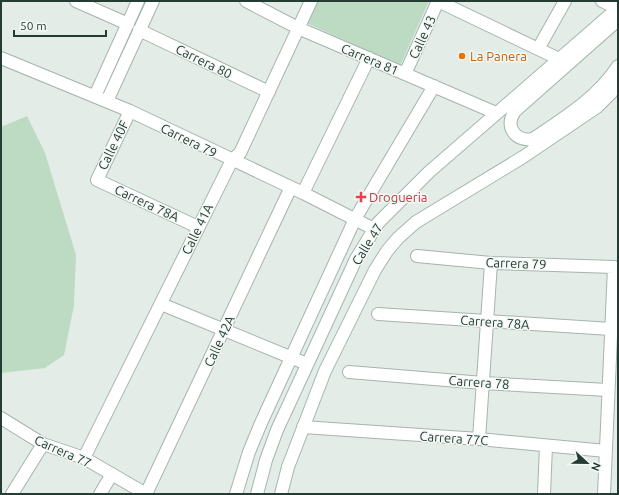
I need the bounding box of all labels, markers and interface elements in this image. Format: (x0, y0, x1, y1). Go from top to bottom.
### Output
scale bar (14, 12, 106, 38)
street label: Calle 43 (406, 13, 438, 61)
text: 50 m (20, 19, 47, 32)
street label: Carrera 80 (174, 41, 234, 81)
street label: Carrera 81 (339, 41, 401, 77)
place label: La Panera (470, 49, 527, 63)
marker: La Panera (457, 51, 467, 61)
street label: Calle 40F (95, 118, 131, 172)
street label: Carrera 79 (159, 120, 219, 160)
street label: Carrera 78A (113, 182, 182, 224)
place label: Drogueria (369, 190, 428, 204)
marker: Drogueria (356, 192, 366, 202)
street label: Calle 41A (179, 201, 216, 257)
street label: Calle 47 (349, 221, 385, 267)
street label: Carrera 79 (485, 255, 547, 271)
street label: Calle 42A (201, 313, 237, 369)
street label: Carrera 78A (460, 313, 531, 331)
street label: Carrera 78 (448, 373, 510, 391)
street label: Carrera 77C (419, 429, 489, 447)
street label: Carrera 77 (32, 432, 94, 470)
north arrow (567, 443, 607, 483)
text: N (589, 461, 603, 473)

